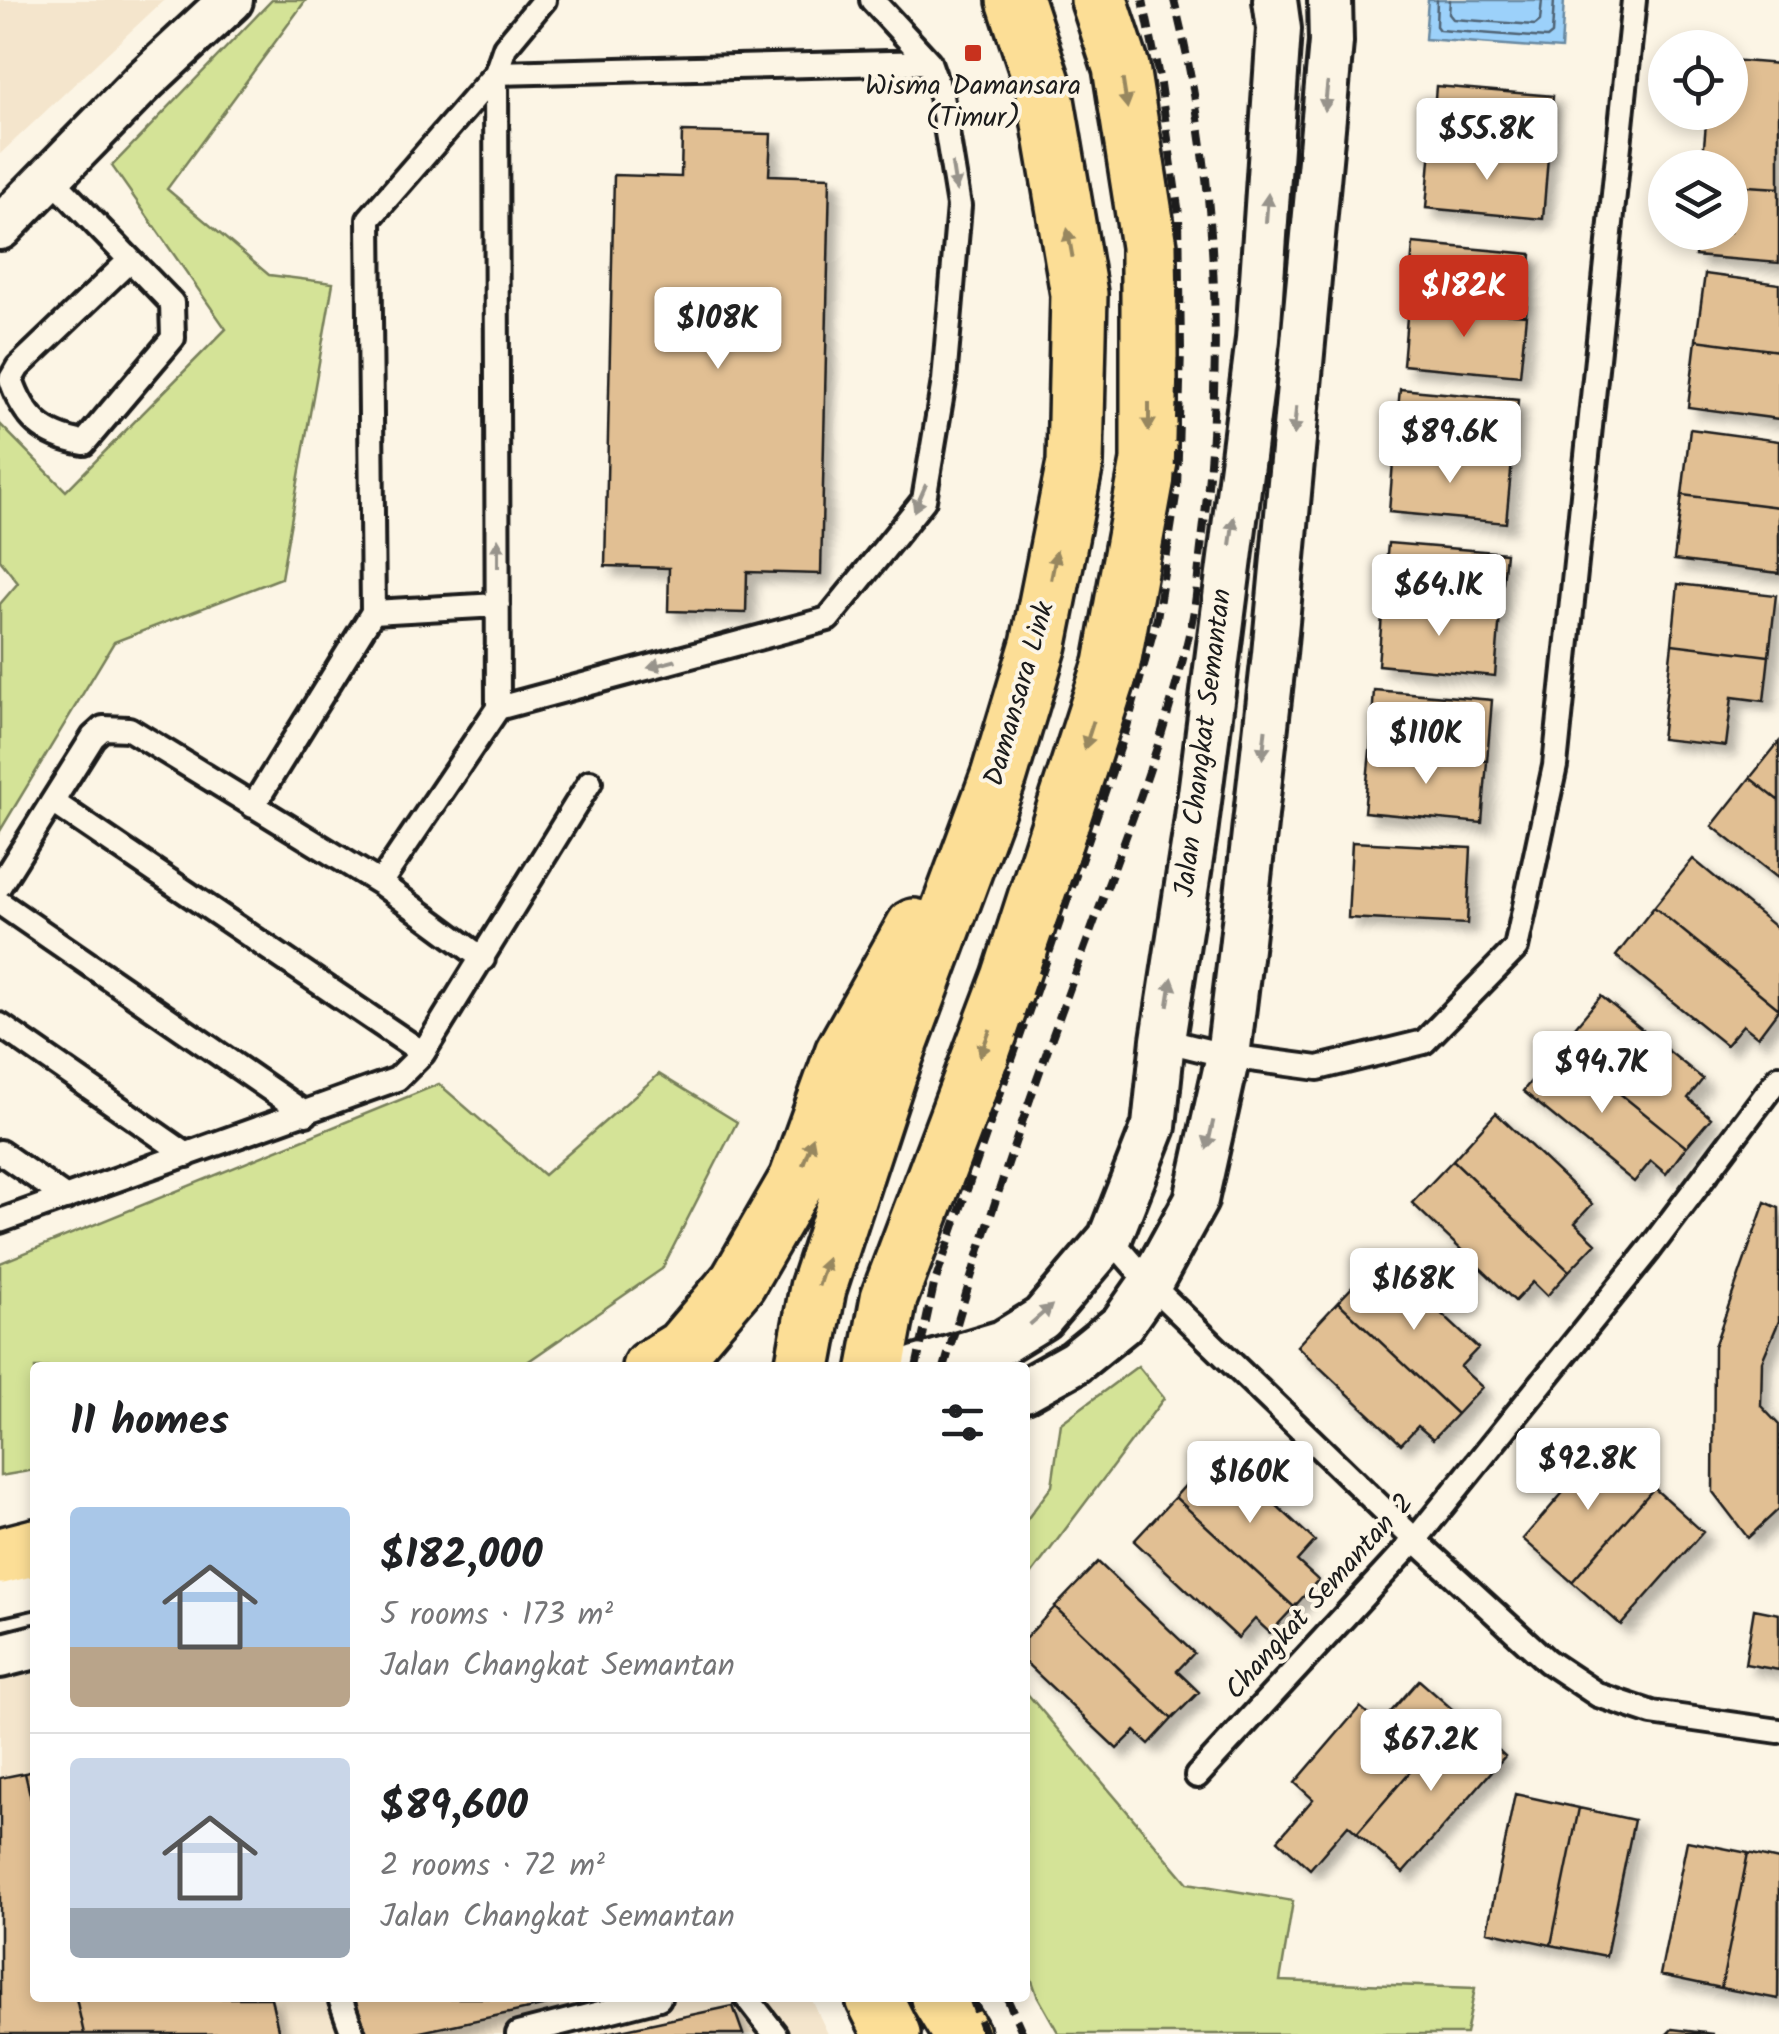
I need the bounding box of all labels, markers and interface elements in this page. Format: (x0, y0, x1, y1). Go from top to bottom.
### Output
map controls (1648, 30, 1748, 250)
button: locate (1648, 30, 1748, 130)
marker: Wisma Damansara (Timur) (962, 42, 984, 64)
place label: Wisma Damansara (Timur) (865, 64, 1081, 141)
one-way arrow (1118, 78, 1133, 110)
one-way arrow (1317, 82, 1333, 114)
pin: $55.8K (1406, 98, 1568, 183)
text: $55.8K (1438, 105, 1536, 156)
button: layers (1648, 150, 1748, 250)
one-way arrow (947, 162, 962, 194)
one-way arrow (1259, 191, 1275, 223)
one-way arrow (1062, 227, 1077, 258)
pin: $182K (1394, 255, 1534, 340)
text: $182K (1421, 262, 1507, 313)
pin: $108K (648, 287, 788, 372)
text: $108K (676, 294, 760, 345)
one-way arrow (1141, 401, 1157, 433)
pin: $89.6K (1369, 401, 1531, 486)
one-way arrow (1286, 405, 1302, 437)
text: $89.6K (1401, 408, 1499, 459)
one-way arrow (912, 484, 928, 513)
one-way arrow (1224, 515, 1240, 546)
one-way arrow (490, 536, 506, 568)
one-way arrow (1047, 549, 1063, 580)
pin: $64.1K (1358, 554, 1520, 639)
text: $64.1K (1394, 561, 1484, 612)
street label: Jalan Changkat Semantan (1163, 586, 1245, 900)
street label: Damansara Link (972, 596, 1068, 792)
one-way arrow (646, 656, 677, 672)
pin: $110K (1356, 702, 1496, 787)
text: $110K (1389, 709, 1463, 760)
one-way arrow (1081, 720, 1096, 750)
one-way arrow (1255, 729, 1271, 761)
one-way arrow (1163, 975, 1179, 1007)
one-way arrow (977, 1028, 992, 1058)
pin: $94.7K (1521, 1031, 1683, 1116)
text: $94.7K (1555, 1038, 1649, 1089)
one-way arrow (1202, 1120, 1217, 1151)
one-way arrow (801, 1136, 816, 1166)
pin: $168K (1344, 1248, 1484, 1333)
text: $168K (1372, 1255, 1456, 1306)
one-way arrow (816, 1257, 831, 1287)
one-way arrow (1028, 1305, 1053, 1327)
text: 11 homes (70, 1389, 229, 1456)
icon: filters (935, 1395, 990, 1450)
pin: $92.8K (1507, 1428, 1669, 1513)
text: $92.8K (1538, 1435, 1638, 1486)
pin: $160K (1180, 1441, 1320, 1526)
text: $160K (1209, 1448, 1291, 1499)
street label: Changkat Semantan 2 (1214, 1483, 1426, 1711)
text: $182,000 (380, 1523, 542, 1590)
icon: home (150, 1547, 270, 1667)
text: 5 rooms · 173 m² (380, 1590, 613, 1641)
text: Jalan Changkat Semantan (380, 1641, 735, 1692)
pin: $67.2K (1350, 1709, 1512, 1794)
text: $67.2K (1383, 1716, 1479, 1767)
text: $89,600 (380, 1774, 528, 1841)
icon: home (150, 1798, 270, 1918)
text: 2 rooms · 72 m² (380, 1841, 605, 1892)
text: Jalan Changkat Semantan (380, 1892, 735, 1943)

